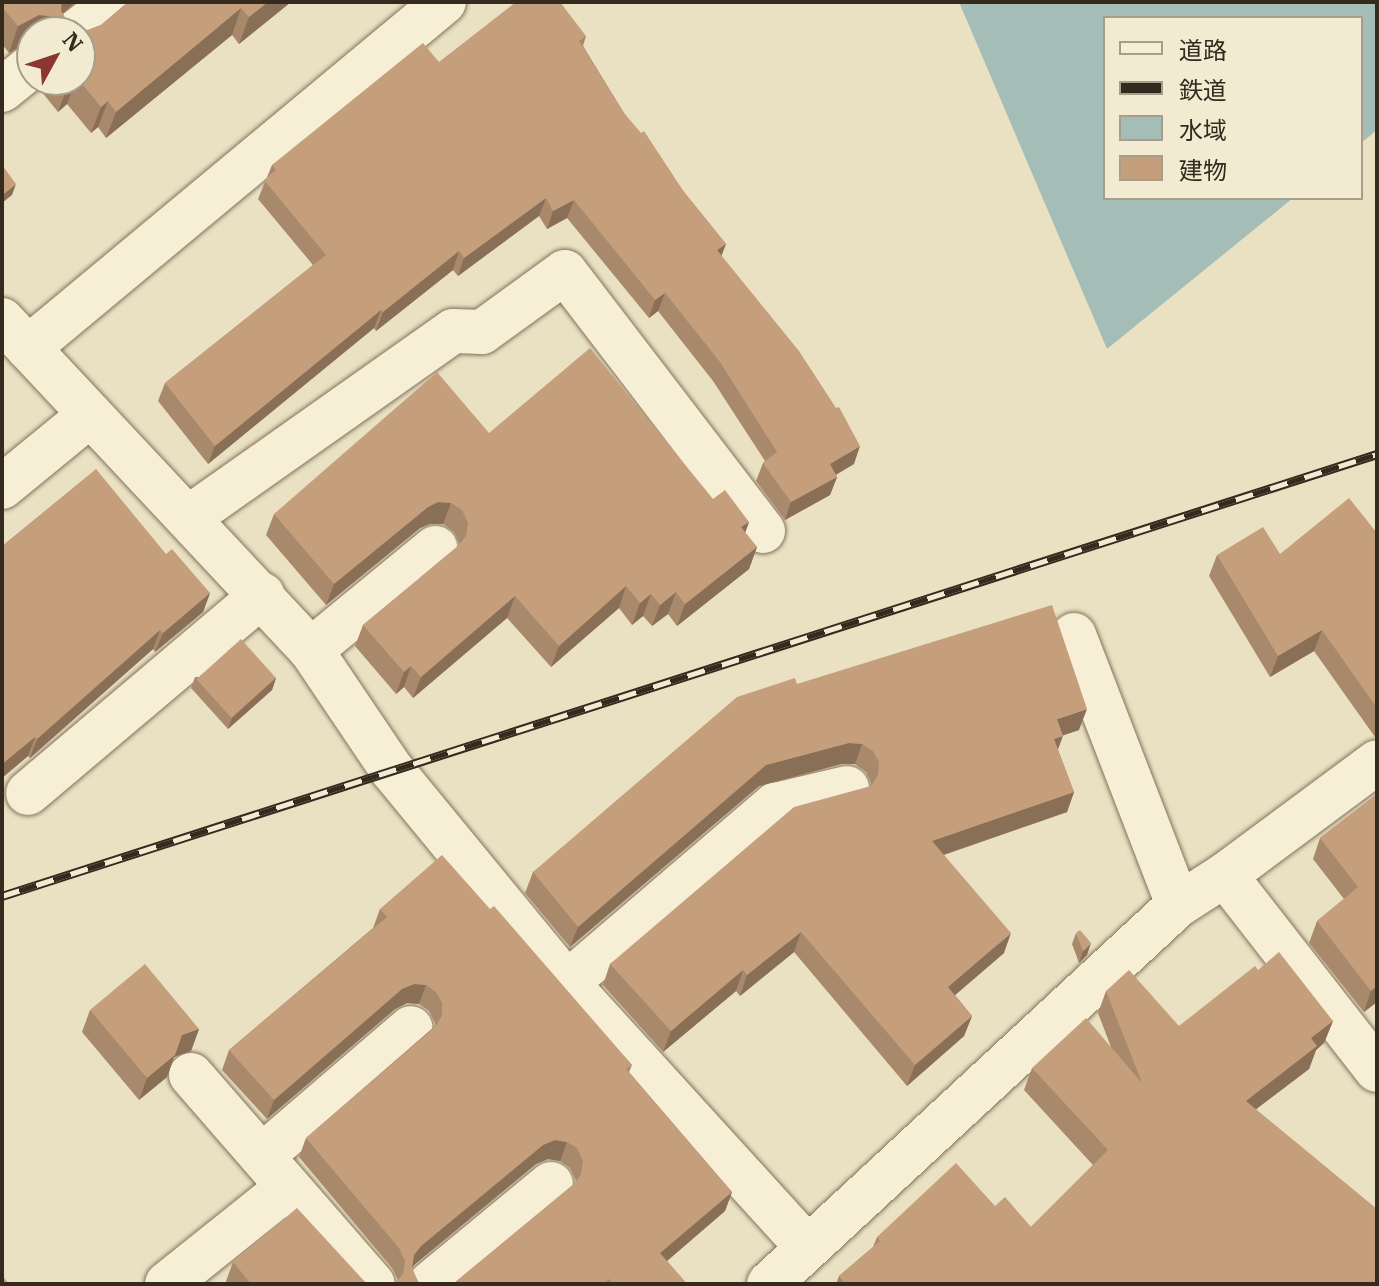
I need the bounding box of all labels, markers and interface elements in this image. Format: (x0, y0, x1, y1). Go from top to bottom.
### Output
north arrow (16, 16, 96, 96)
legend (1103, 16, 1363, 200)
text: N (57, 26, 90, 58)
text: 道路 (1179, 34, 1227, 66)
text: 鉄道 (1179, 74, 1227, 106)
text: 水域 (1179, 114, 1227, 146)
text: 建物 (1179, 154, 1227, 186)

